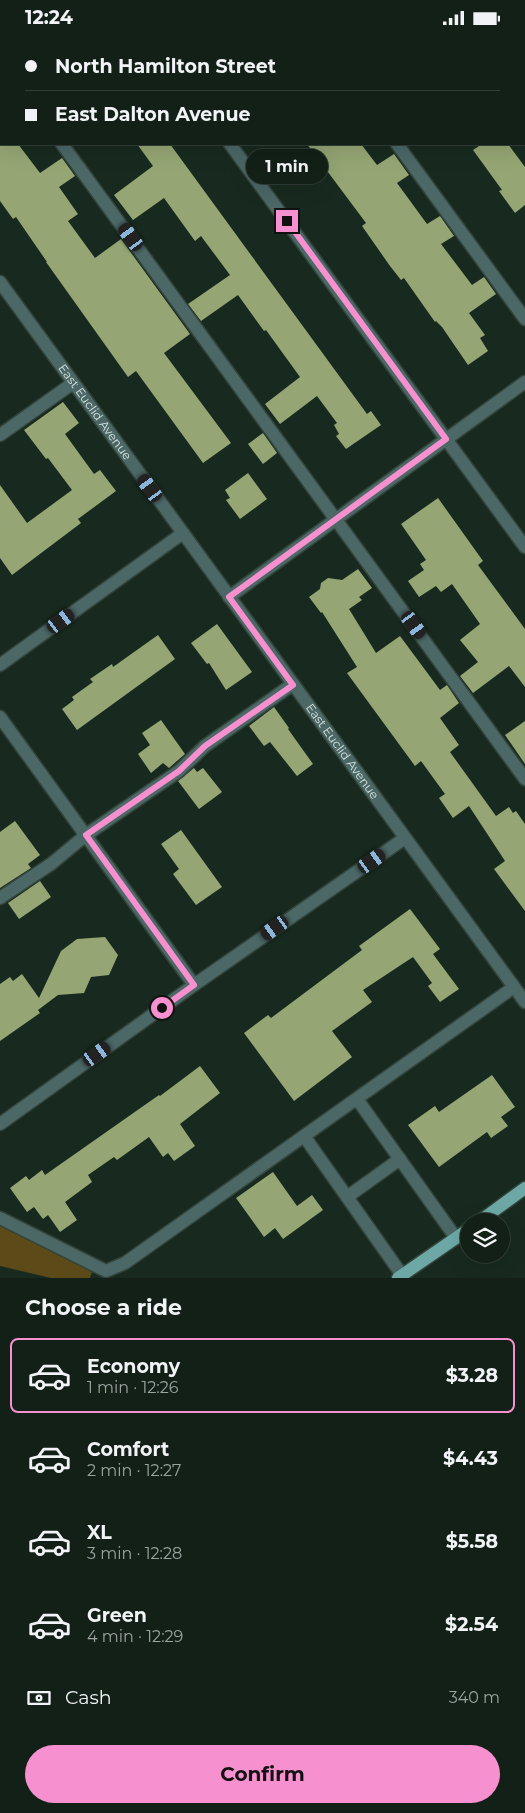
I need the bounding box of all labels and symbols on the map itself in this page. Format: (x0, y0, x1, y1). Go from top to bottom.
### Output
callout: 1 min (246, 149, 328, 183)
route end (276, 210, 298, 232)
car (116, 220, 145, 254)
street label: East Euclid Avenue (55, 361, 135, 463)
car (135, 471, 164, 505)
car (44, 606, 77, 636)
car (399, 608, 428, 642)
street label: East Euclid Avenue (303, 700, 383, 802)
car (355, 846, 388, 876)
car (258, 913, 291, 943)
route start (151, 997, 173, 1019)
car (80, 1039, 113, 1069)

